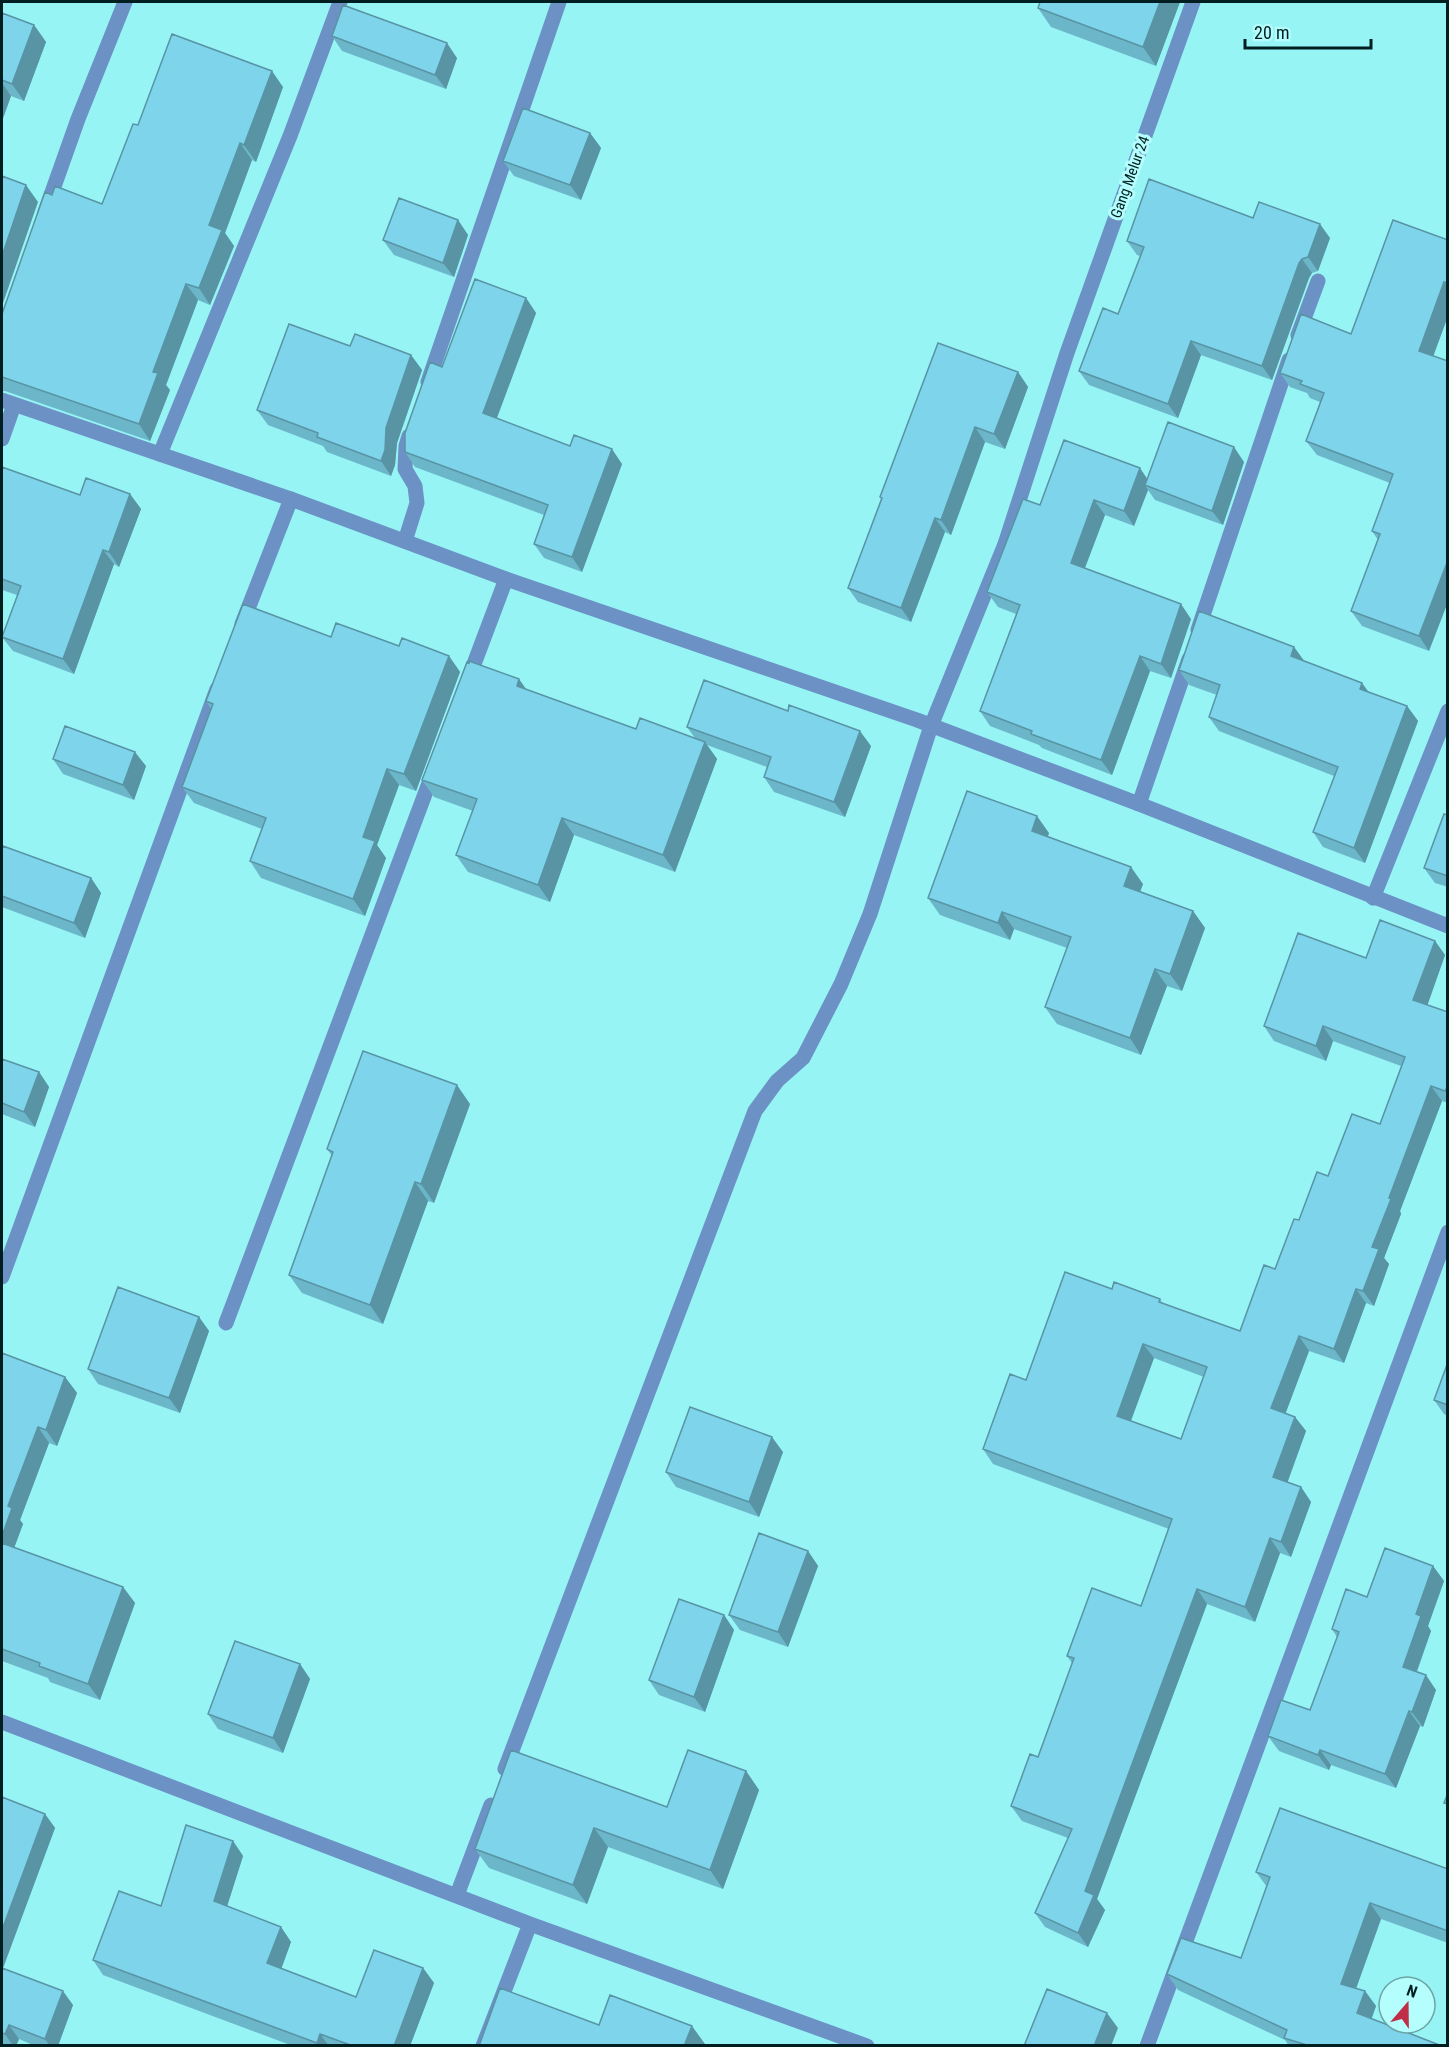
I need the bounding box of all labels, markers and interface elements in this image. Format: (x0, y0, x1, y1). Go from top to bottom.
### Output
scale bar (1245, 12, 1371, 50)
text: 20 m (1254, 22, 1289, 43)
street label: Gang Melur 24 (1107, 134, 1153, 220)
north arrow (1377, 1975, 1437, 2035)
text: N (1404, 1981, 1420, 2002)

